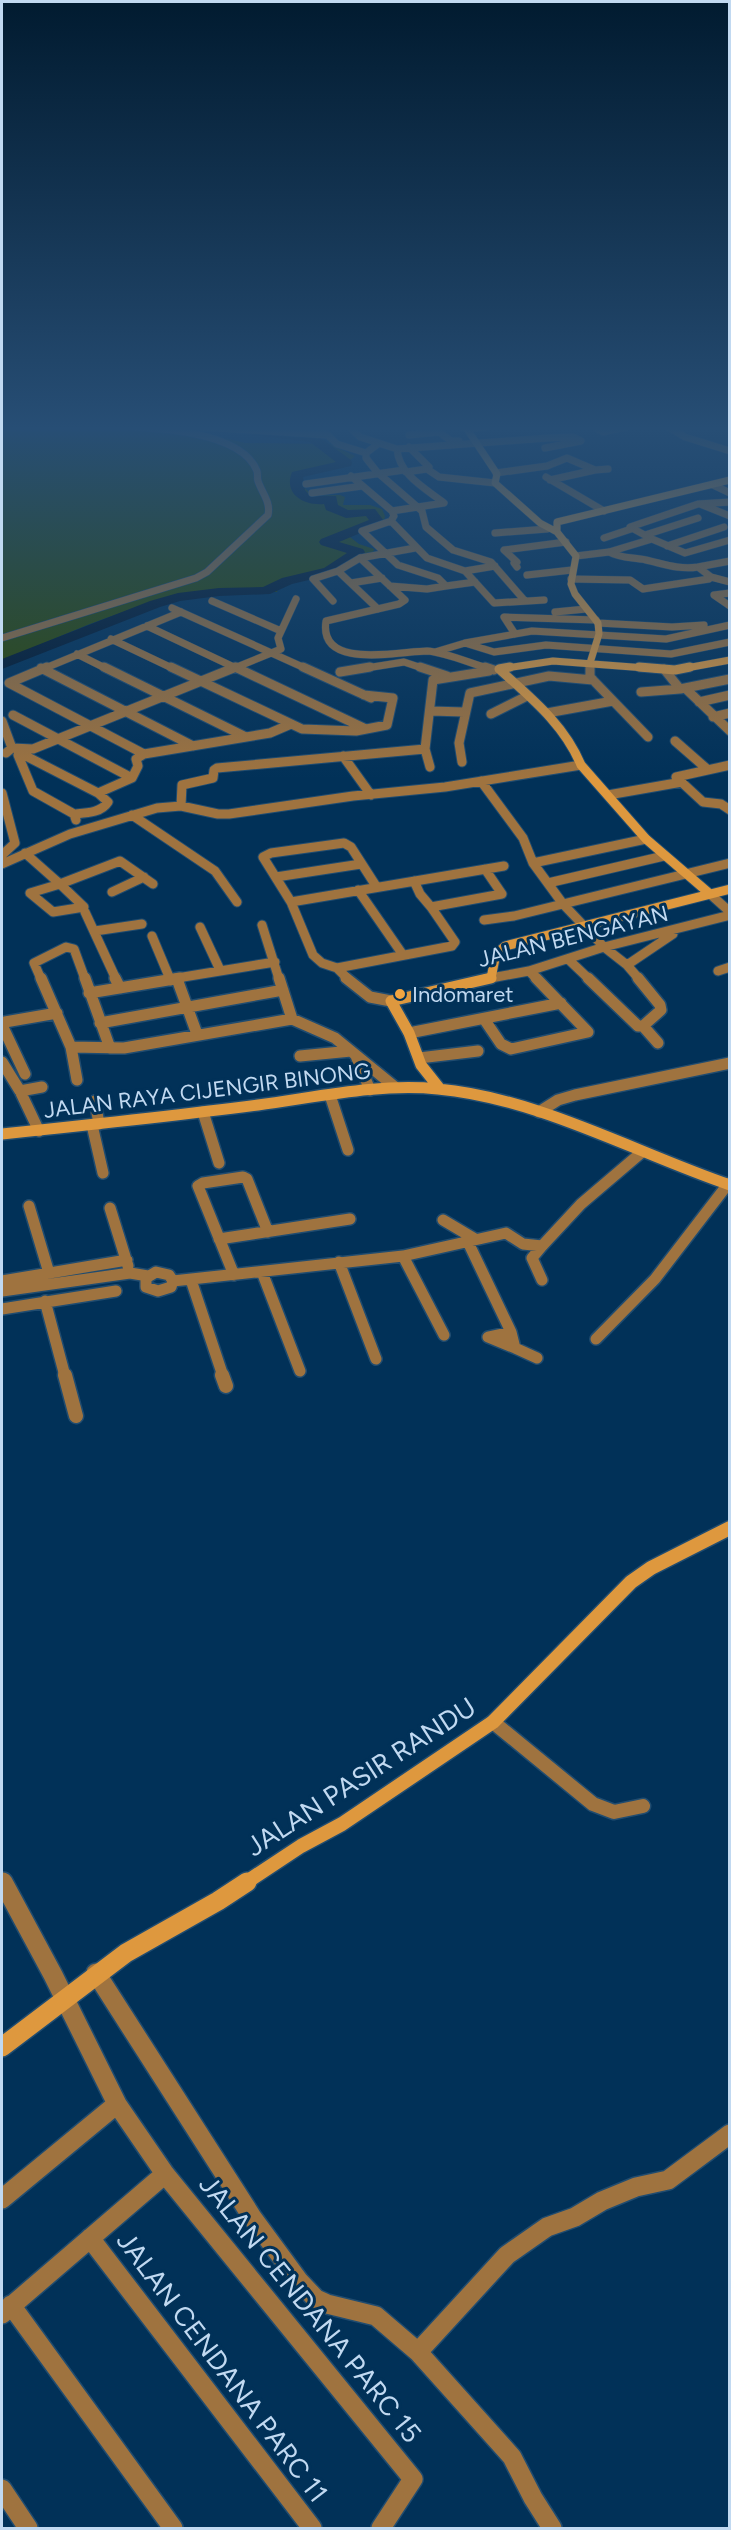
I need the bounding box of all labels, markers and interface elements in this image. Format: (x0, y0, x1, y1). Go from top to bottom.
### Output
street label: JALAN BENGAYAN (475, 900, 671, 973)
place label: Indomaret (412, 981, 514, 1008)
marker: Indomaret (393, 987, 407, 1001)
street label: JALAN RAYA CIJENGIR BINONG (42, 1057, 372, 1124)
street label: JALAN PASIR RANDU (240, 1690, 482, 1863)
street label: JALAN CENDANA PARC 15 (192, 2168, 429, 2449)
street label: JALAN CENDANA PARC 11 (110, 2225, 335, 2509)

